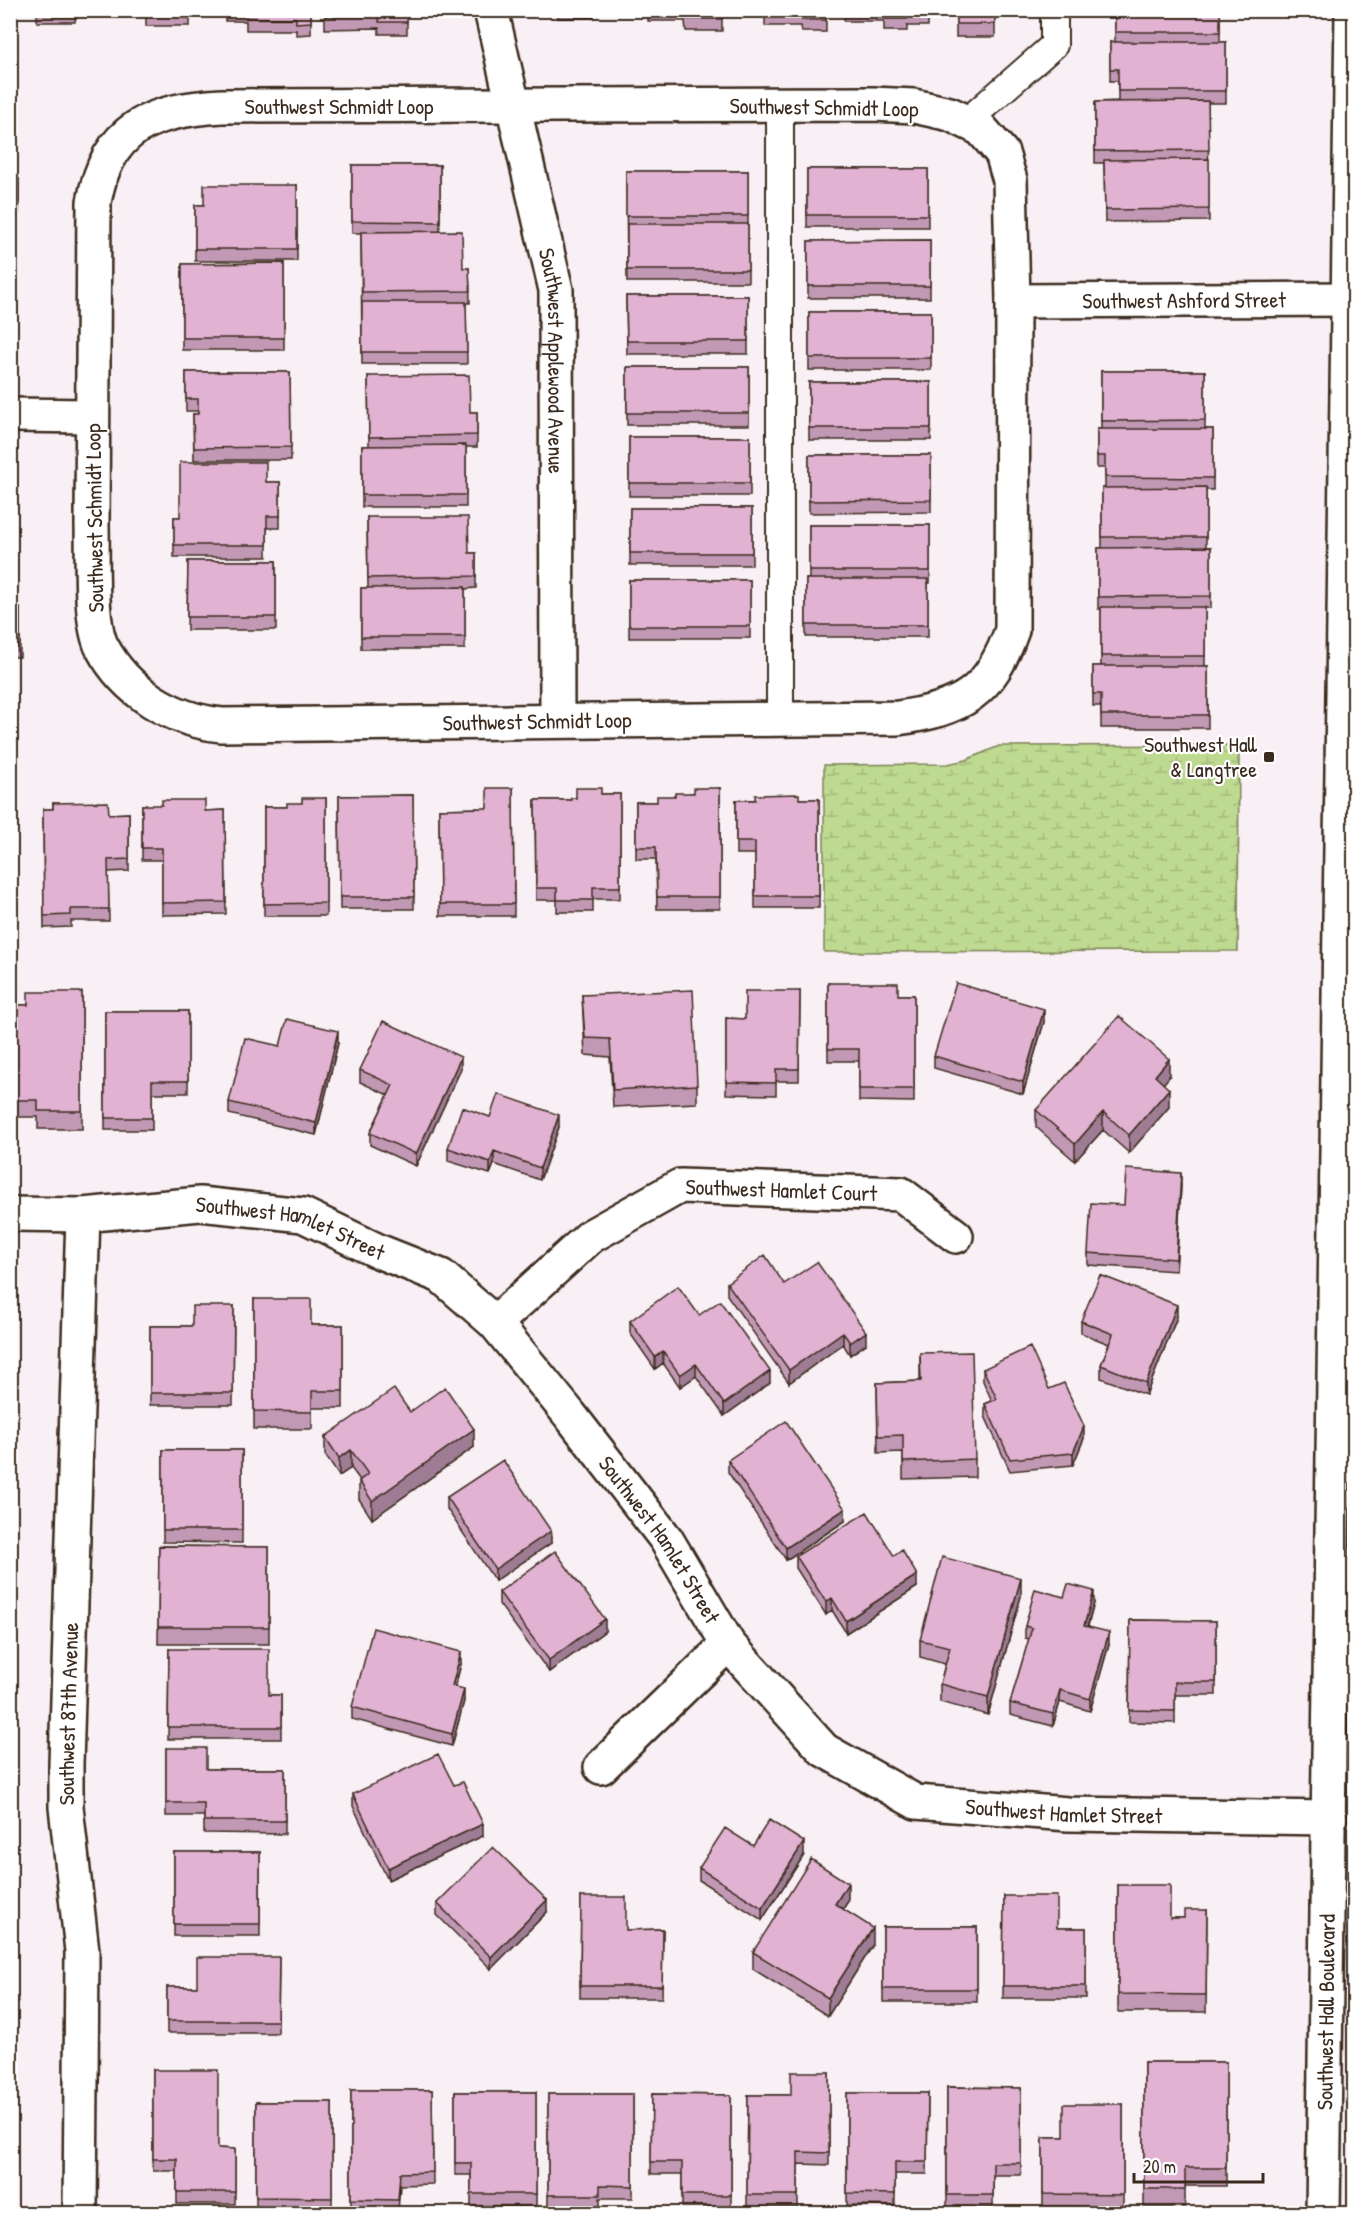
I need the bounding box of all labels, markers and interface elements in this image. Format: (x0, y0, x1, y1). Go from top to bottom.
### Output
street label: Southwest Schmidt Loop (729, 90, 919, 124)
street label: Southwest Schmidt Loop (245, 91, 434, 121)
street label: Southwest Applewood Avenue (532, 245, 571, 474)
street label: Southwest Ashford Street (1082, 284, 1286, 316)
street label: Southwest Schmidt Loop (77, 423, 111, 613)
street label: Southwest Schmidt Loop (442, 704, 632, 738)
place label: Southwest Hall & Langtree (1144, 729, 1258, 784)
marker: Southwest Hall & Langtree (1262, 750, 1276, 764)
street label: Southwest Hamlet Court (685, 1171, 878, 1208)
street label: Southwest Hamlet Street (194, 1189, 390, 1267)
street label: Southwest Hamlet Street (592, 1449, 728, 1629)
street label: Southwest 87th Avenue (51, 1622, 85, 1805)
street label: Southwest Hamlet Street (964, 1791, 1163, 1830)
street label: Southwest Hall Boulevard (1309, 1913, 1342, 2110)
scale bar (1134, 2146, 1263, 2184)
text: 20 m (1143, 2154, 1176, 2179)

